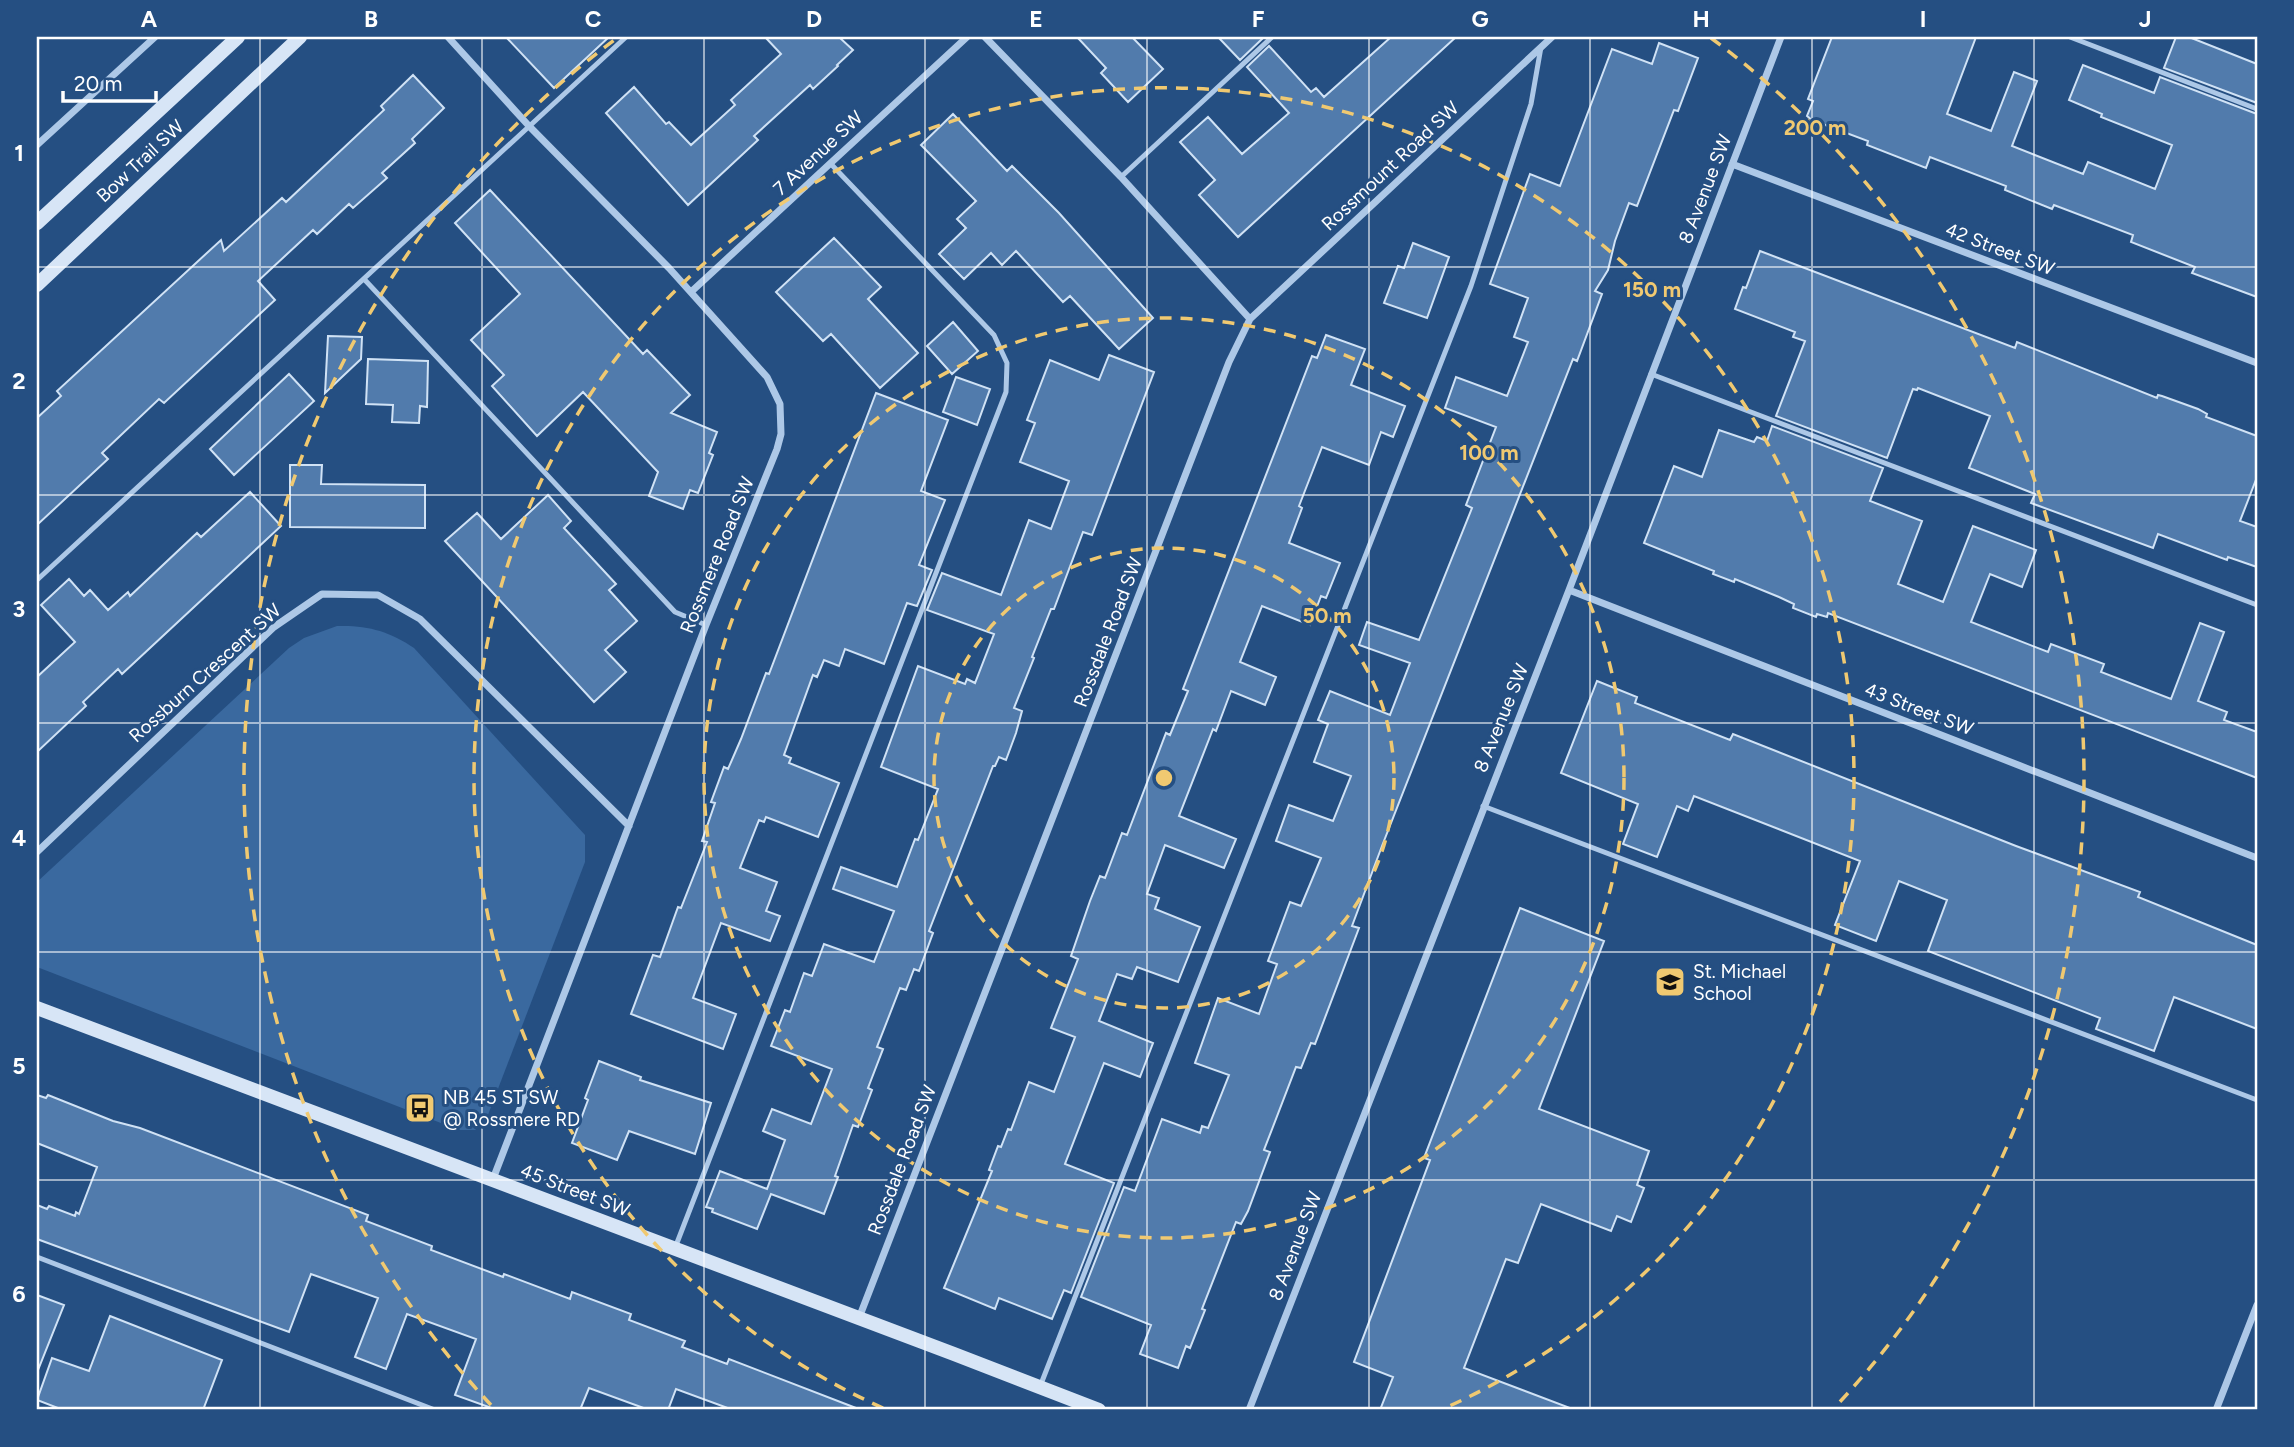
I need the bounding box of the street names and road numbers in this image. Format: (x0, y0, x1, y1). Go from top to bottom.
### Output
street label: Rossmount Road SW (1317, 96, 1464, 236)
street label: 7 Avenue SW (769, 105, 868, 200)
street label: Bow Trail SW (92, 114, 189, 207)
street label: 8 Avenue SW (1674, 130, 1737, 247)
street label: 42 Street SW (1942, 218, 2058, 281)
street label: Rossmere Road SW (675, 473, 759, 637)
street label: Rossdale Road SW (1069, 553, 1148, 710)
street label: Rossburn Crescent SW (124, 598, 286, 747)
street label: 8 Avenue SW (1469, 660, 1534, 776)
street label: 43 Street SW (1861, 678, 1977, 741)
street label: Rossdale Road SW (863, 1081, 942, 1238)
street label: 45 Street SW (517, 1159, 634, 1222)
street label: 8 Avenue SW (1264, 1187, 1327, 1304)

